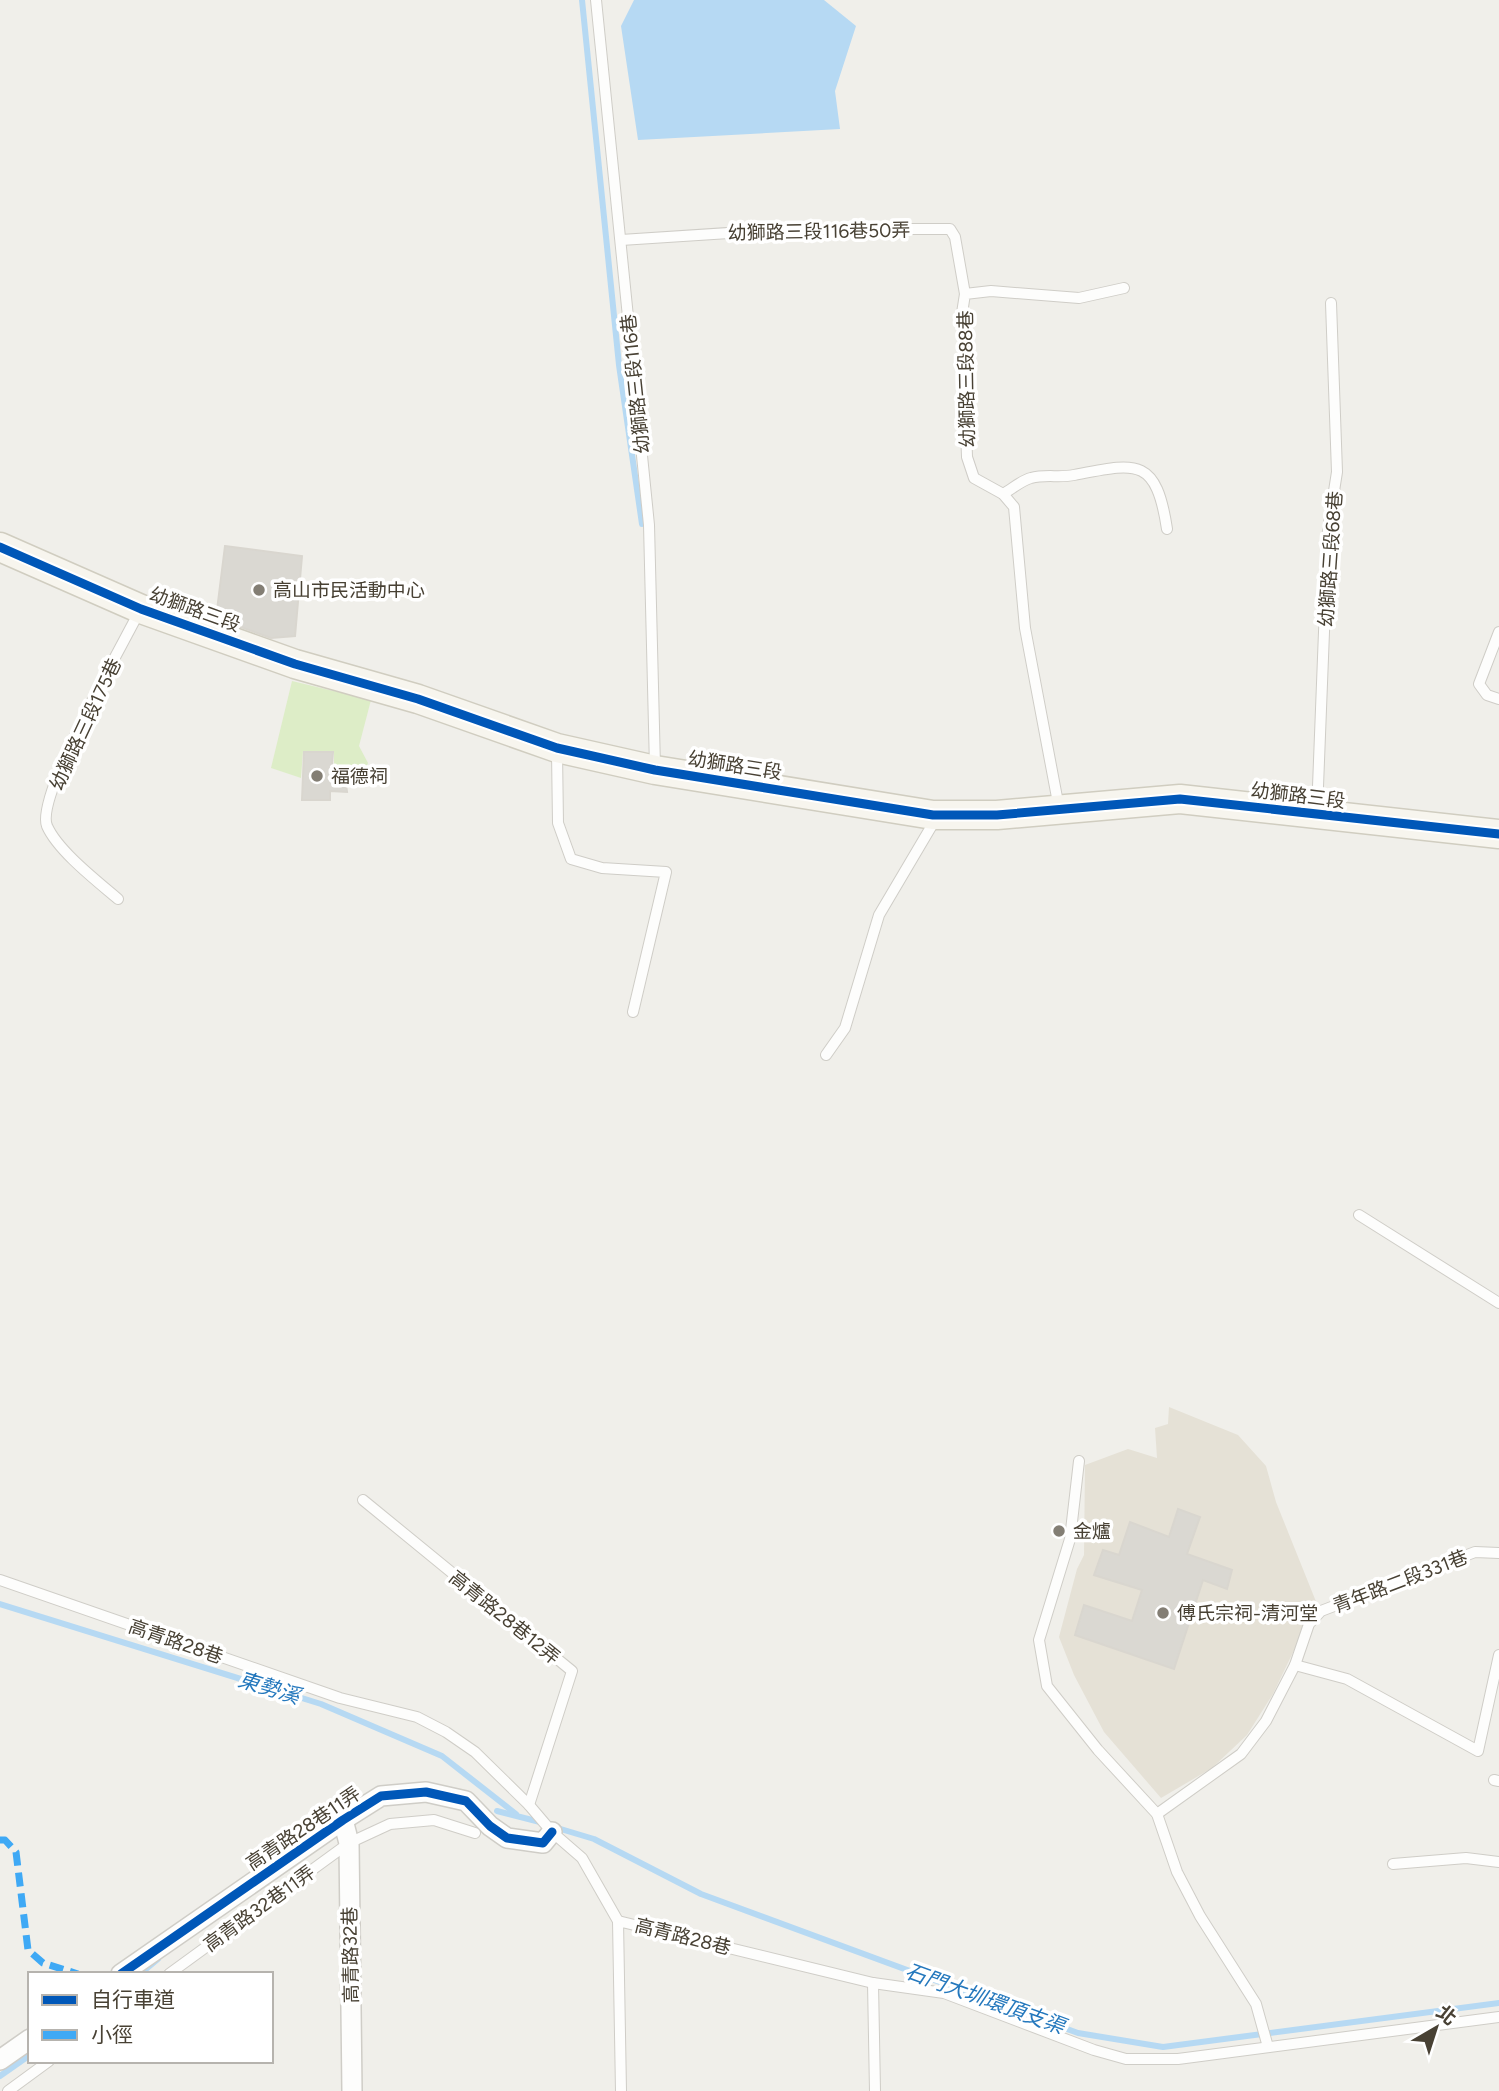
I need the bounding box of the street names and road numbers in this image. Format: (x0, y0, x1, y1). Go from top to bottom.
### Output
street label: 幼獅路三段116巷50弄 (728, 218, 910, 245)
street label: 幼獅路三段88巷 (954, 310, 979, 448)
street label: 幼獅路三段116巷 (617, 313, 654, 455)
street label: 幼獅路三段68巷 (1314, 490, 1347, 628)
street label: 幼獅路三段 (146, 582, 243, 637)
street label: 幼獅路三段175巷 (45, 655, 126, 794)
street label: 幼獅路三段 (686, 747, 784, 784)
street label: 幼獅路三段 (1249, 778, 1346, 813)
street label: 青年路二段331巷 (1330, 1545, 1471, 1618)
street label: 高青路28巷12弄 (445, 1566, 565, 1669)
street label: 高青路28巷 (126, 1615, 226, 1668)
street label: 高青路28巷11弄 (242, 1782, 365, 1875)
street label: 高青路32巷11弄 (199, 1860, 319, 1956)
street label: 高青路32巷 (338, 1906, 363, 2004)
street label: 高青路28巷 (632, 1913, 733, 1960)

